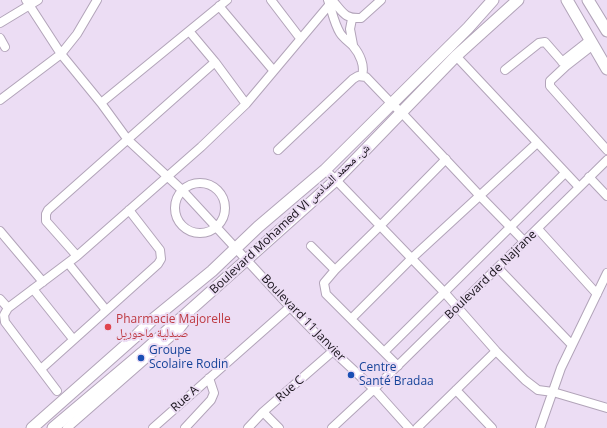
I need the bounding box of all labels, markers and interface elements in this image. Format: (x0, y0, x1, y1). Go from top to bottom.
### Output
street label: Boulevard Mohamed VI ش. محمد السادس (207, 141, 373, 297)
street label: Boulevard de Najrane (442, 228, 540, 322)
street label: Boulevard 11 Janvier (258, 272, 348, 364)
place label: Pharmacie Majorelle صيدلية ماجوريل (116, 313, 231, 341)
marker: Pharmacie Majorelle صيدلية ماجوريل (103, 322, 113, 332)
place label: Groupe Scolaire Rodin (149, 344, 228, 372)
marker: Groupe Scolaire Rodin (136, 353, 146, 363)
place label: Centre Santé Bradaa (359, 361, 434, 389)
marker: Centre Santé Bradaa (346, 370, 356, 380)
street label: Rue C (273, 373, 307, 405)
street label: Rue A (168, 383, 202, 415)

